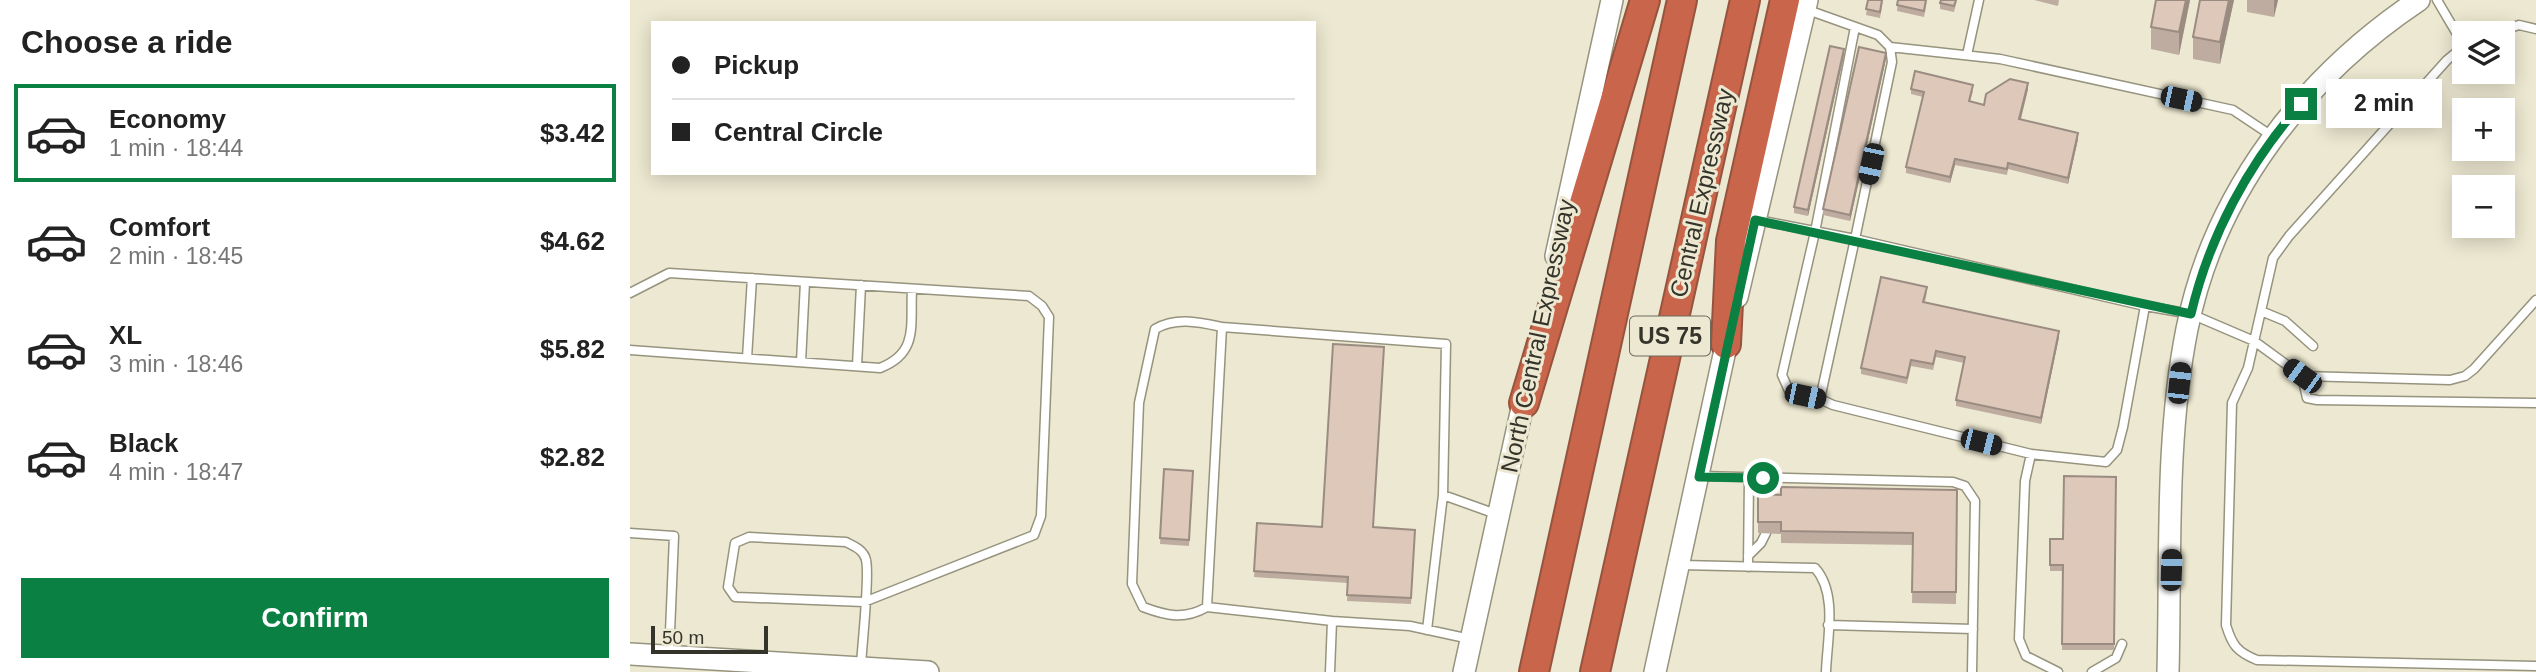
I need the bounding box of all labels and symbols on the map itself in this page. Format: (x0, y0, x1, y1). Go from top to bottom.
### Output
callout: 2 min (2326, 80, 2441, 128)
car (2159, 84, 2204, 114)
street label: Central Expressway (1664, 86, 1739, 300)
route end (2285, 88, 2317, 120)
car (1857, 141, 1886, 187)
street label: North Central Expressway (1495, 197, 1580, 475)
road number: US 75 (1630, 316, 1710, 356)
car (2279, 355, 2326, 397)
car (2167, 361, 2192, 405)
car (1783, 381, 1828, 411)
car (1959, 427, 2004, 457)
route start (1747, 462, 1779, 494)
car (2160, 549, 2183, 591)
scale bar (651, 623, 768, 655)

